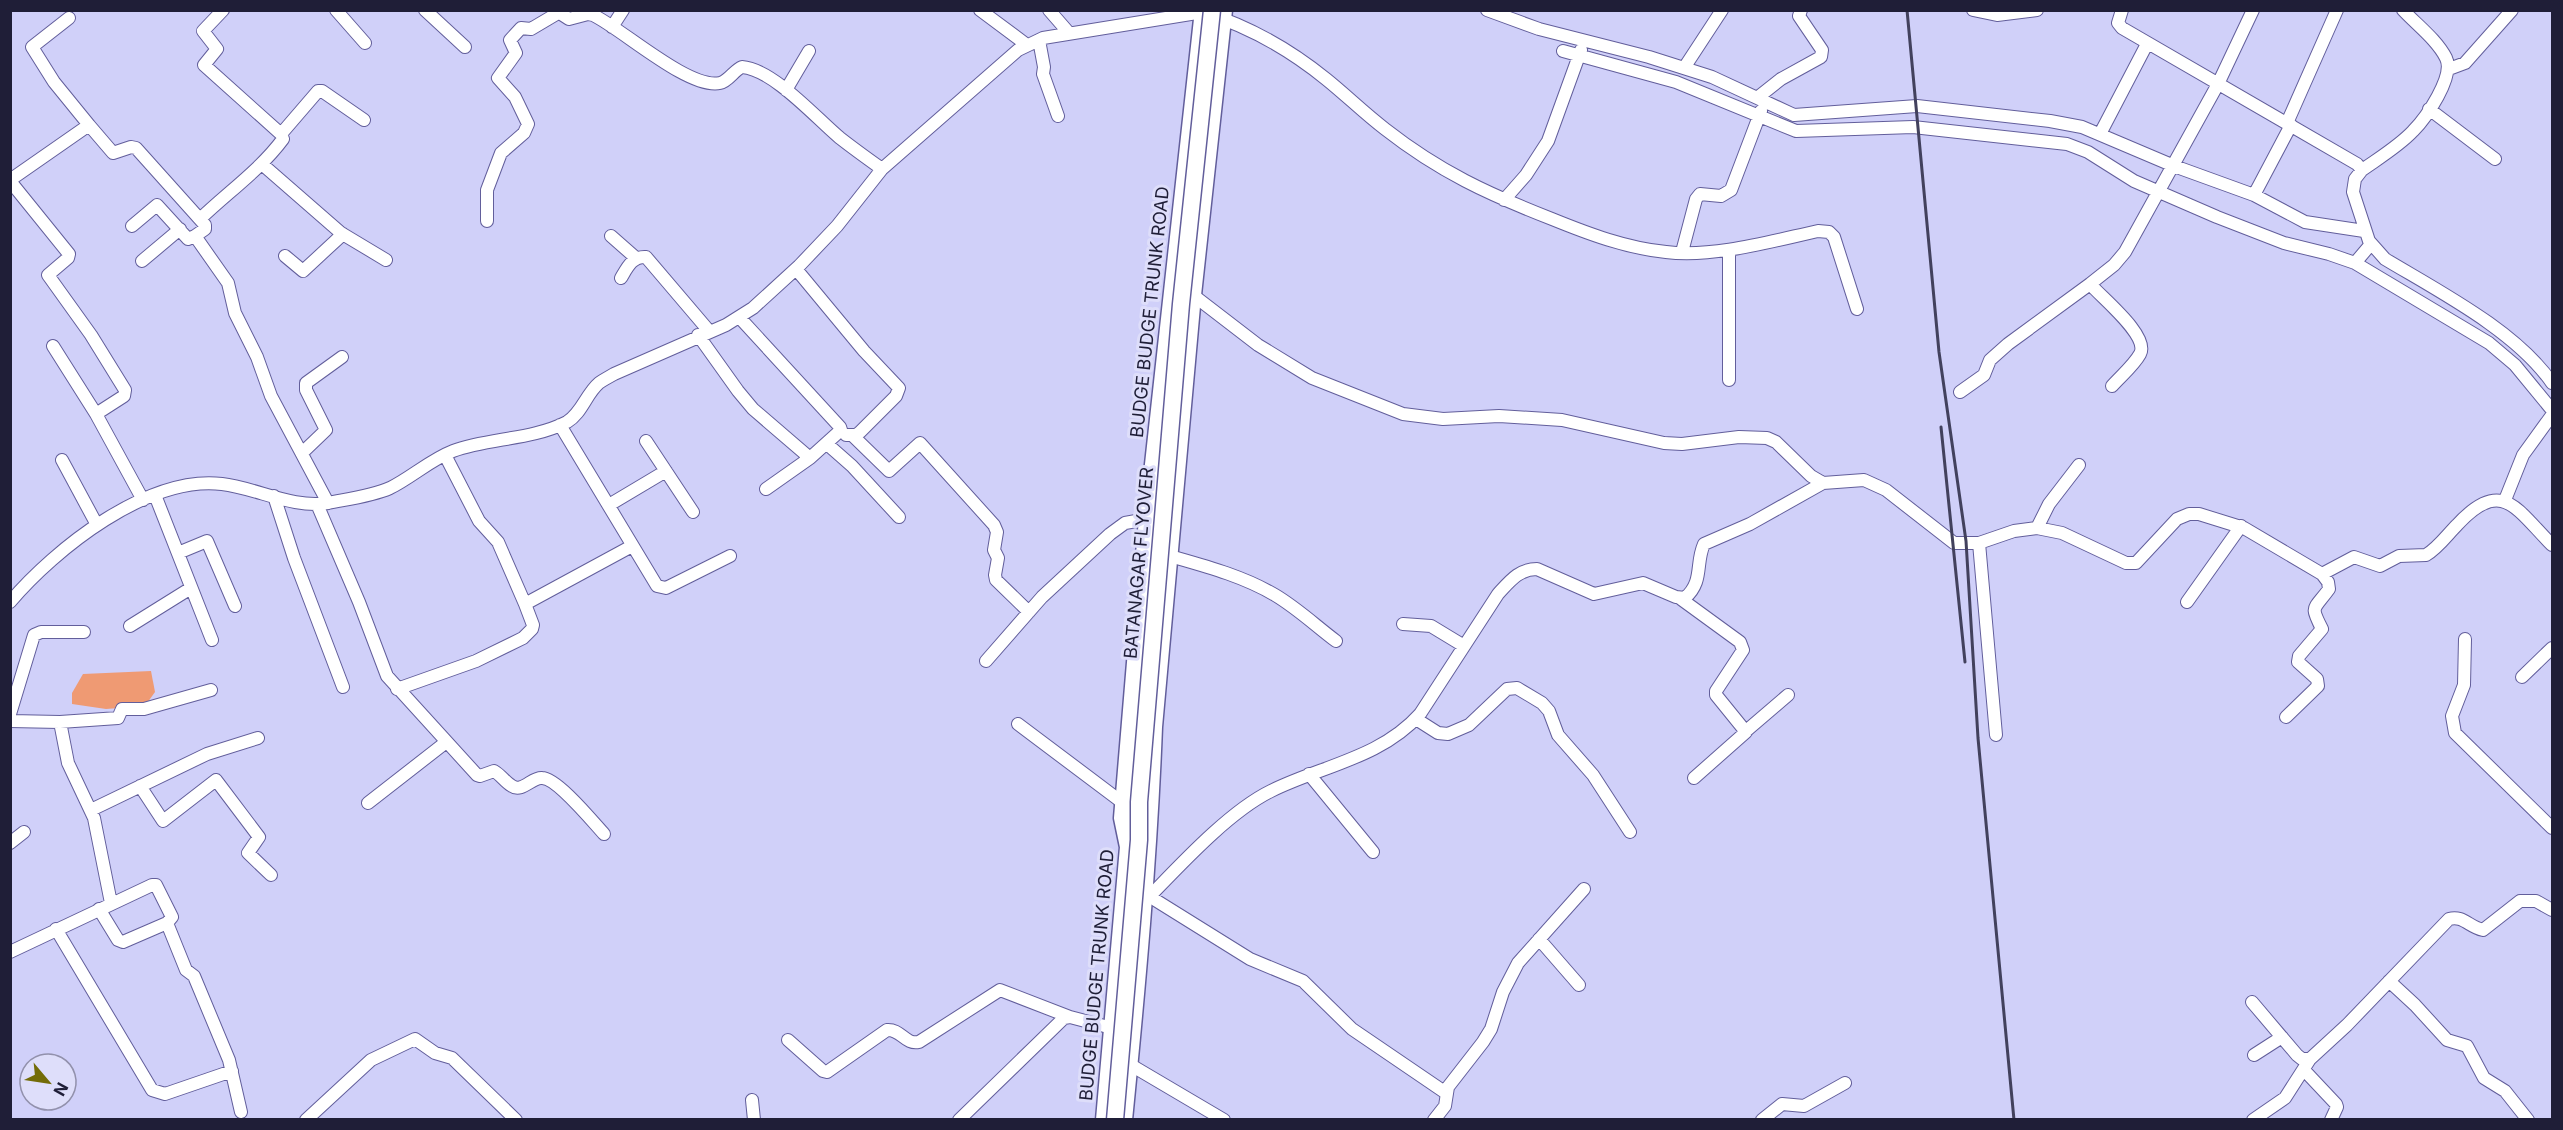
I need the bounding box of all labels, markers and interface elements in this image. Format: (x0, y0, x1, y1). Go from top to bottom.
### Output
street label: BUDGE BUDGE TRUNK ROAD (1126, 185, 1173, 439)
street label: BATANAGAR FLYOVER (1120, 466, 1157, 660)
street label: BUDGE BUDGE TRUNK ROAD (1075, 848, 1118, 1102)
north arrow (18, 1052, 78, 1112)
text: N (49, 1079, 73, 1099)

